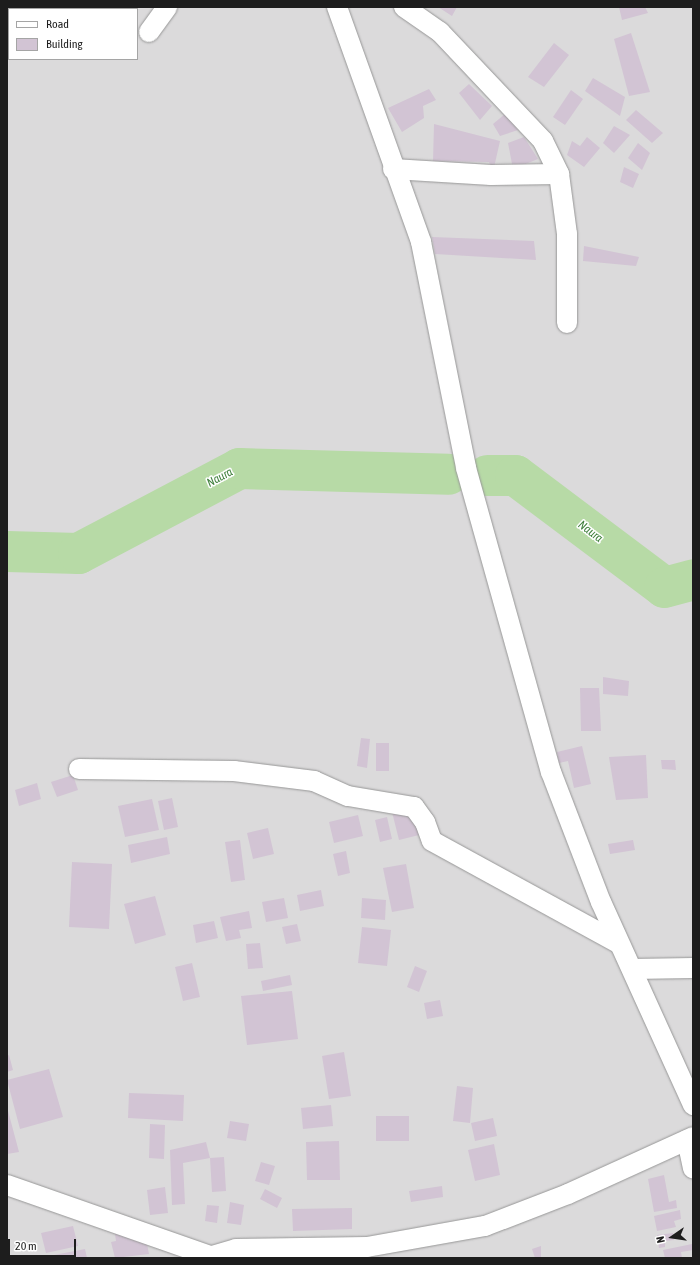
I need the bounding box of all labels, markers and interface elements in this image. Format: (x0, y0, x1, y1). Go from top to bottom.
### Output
legend (8, 8, 138, 60)
text: Road (46, 17, 69, 31)
text: Building (46, 37, 83, 51)
water label: Naura (205, 465, 235, 491)
water label: Naura (575, 518, 605, 546)
north arrow (652, 1217, 692, 1257)
scale bar (10, 1231, 78, 1257)
text: N (654, 1235, 667, 1244)
text: 20 m (15, 1239, 37, 1253)

